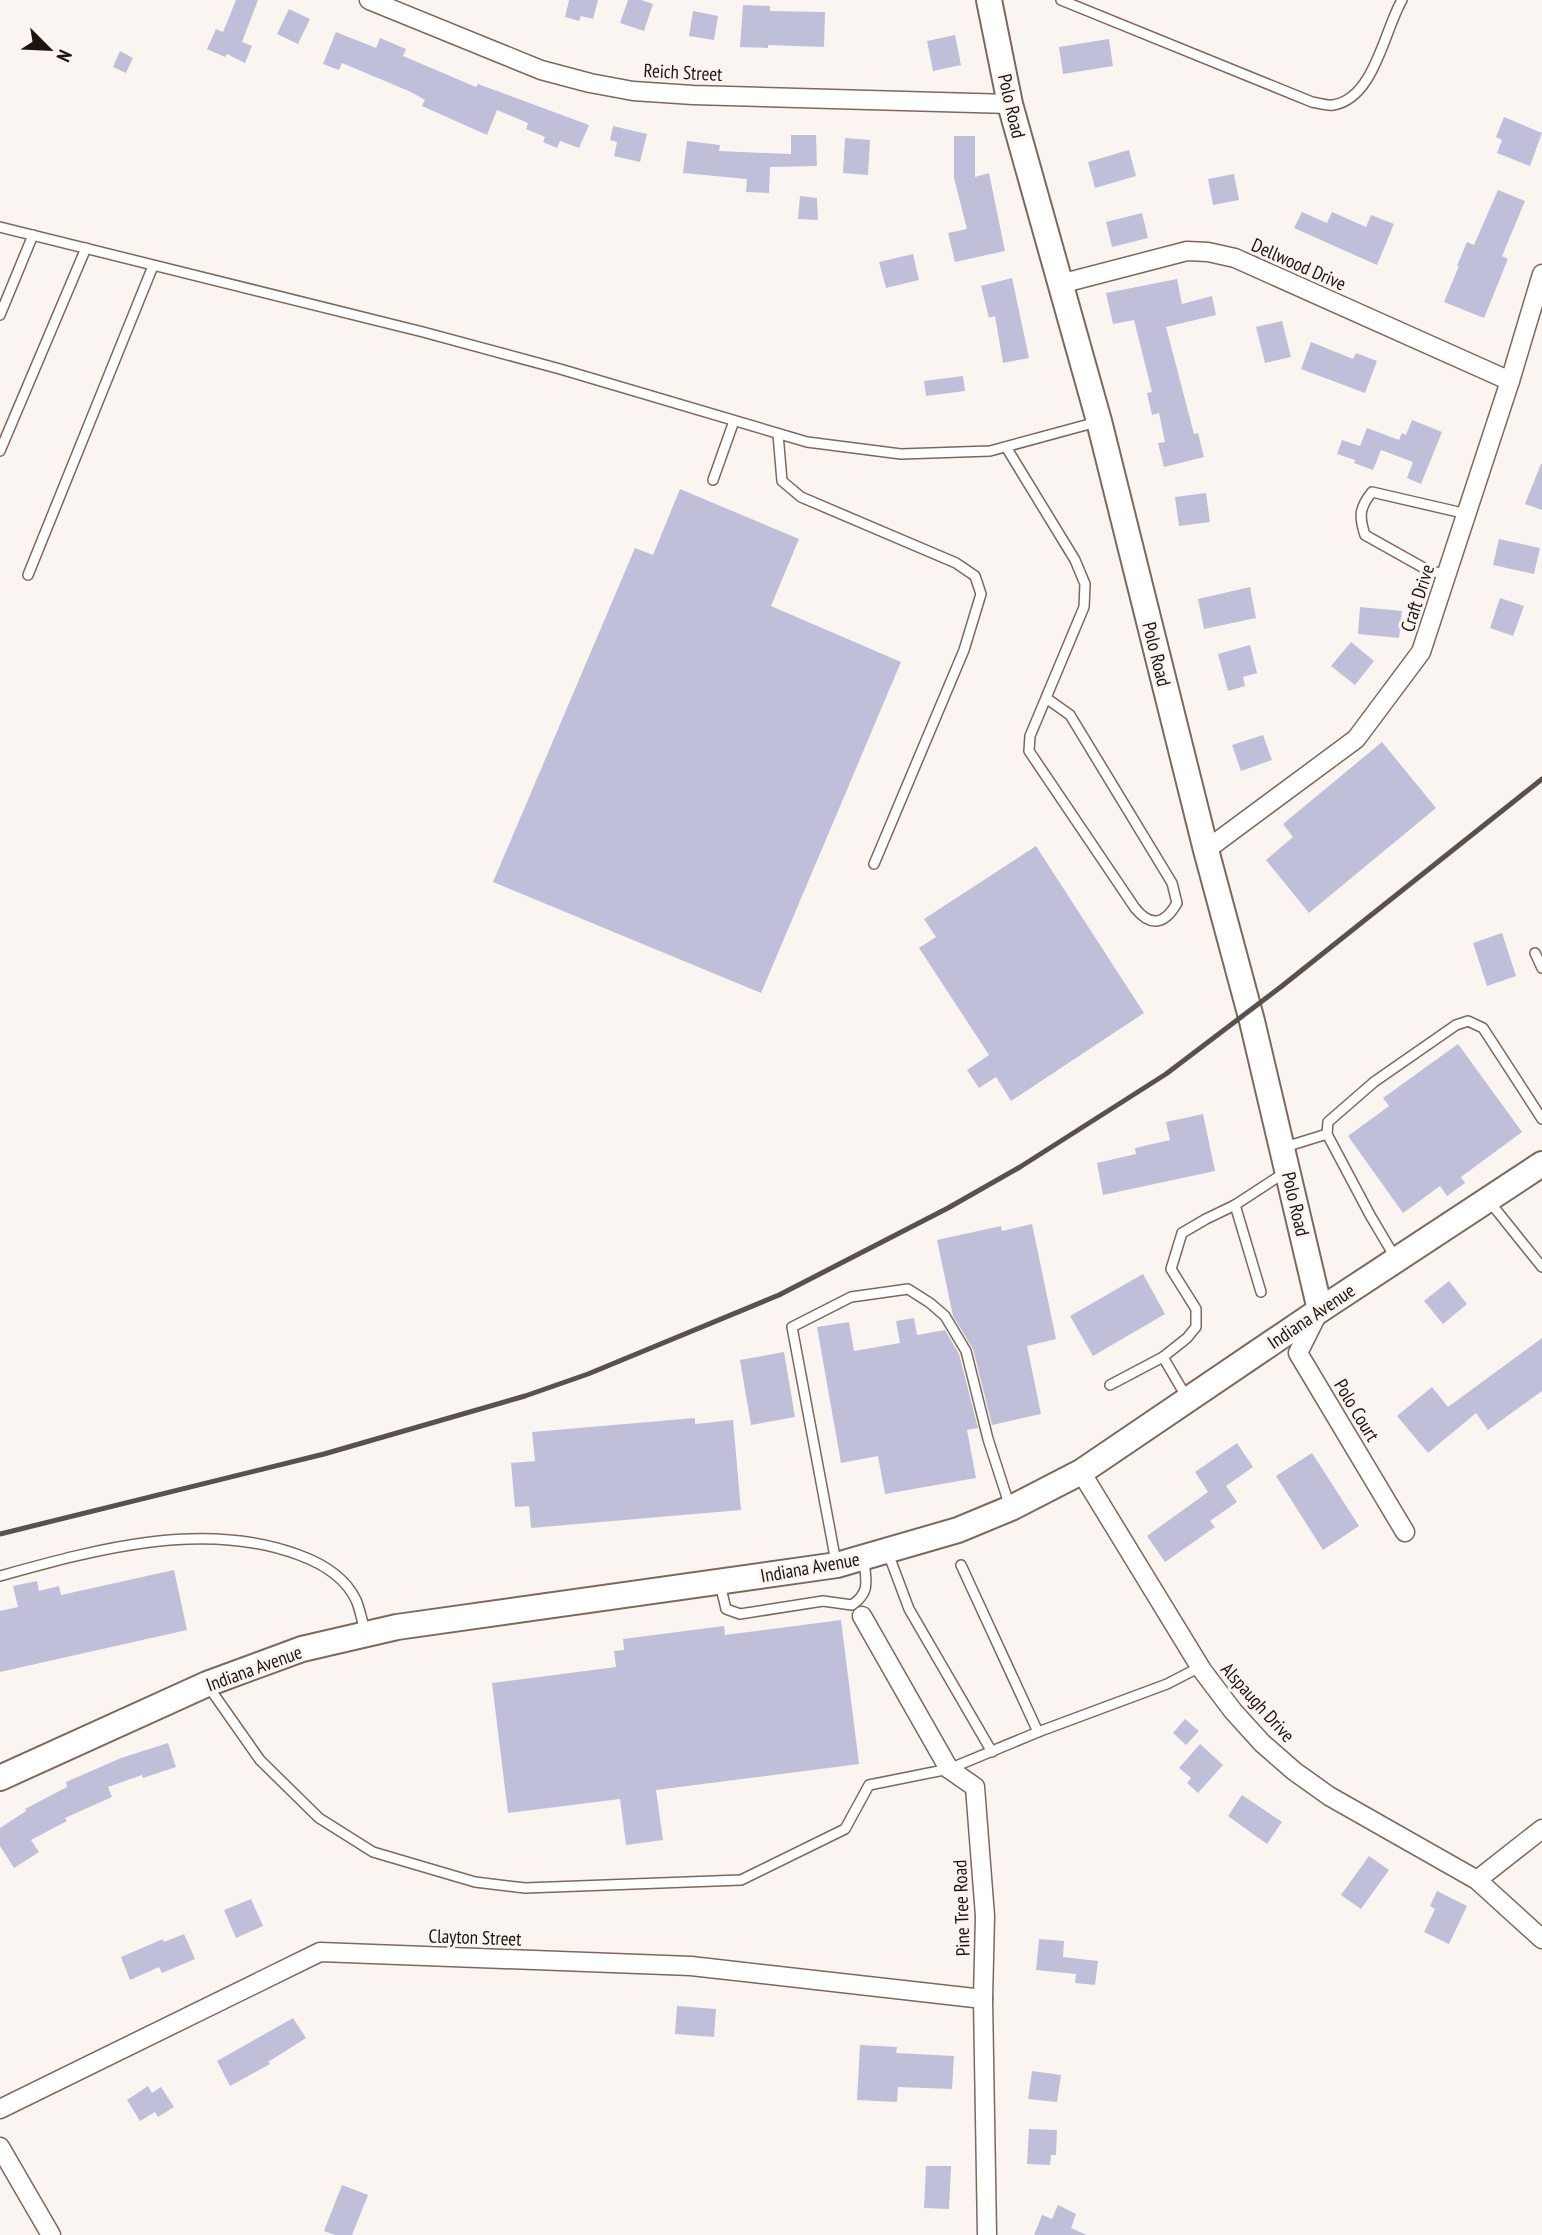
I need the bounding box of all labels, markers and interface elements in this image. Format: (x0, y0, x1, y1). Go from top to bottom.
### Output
north arrow (14, 14, 84, 84)
text: N (51, 46, 78, 65)
street label: Reich Street (643, 58, 724, 86)
street label: Polo Road (993, 71, 1031, 141)
street label: Dellwood Drive (1248, 233, 1350, 296)
street label: Craft Drive (1395, 561, 1439, 635)
street label: Polo Road (1137, 619, 1177, 689)
street label: Polo Road (1277, 1169, 1315, 1239)
street label: Indiana Avenue (1263, 1278, 1359, 1354)
street label: Polo Court (1329, 1375, 1385, 1446)
street label: Indiana Avenue (759, 1546, 862, 1588)
street label: Indiana Avenue (203, 1640, 305, 1696)
street label: Alspaugh Drive (1216, 1657, 1300, 1747)
street label: Pine Tree Road (947, 1859, 975, 1957)
street label: Clayton Street (428, 1923, 523, 1951)

